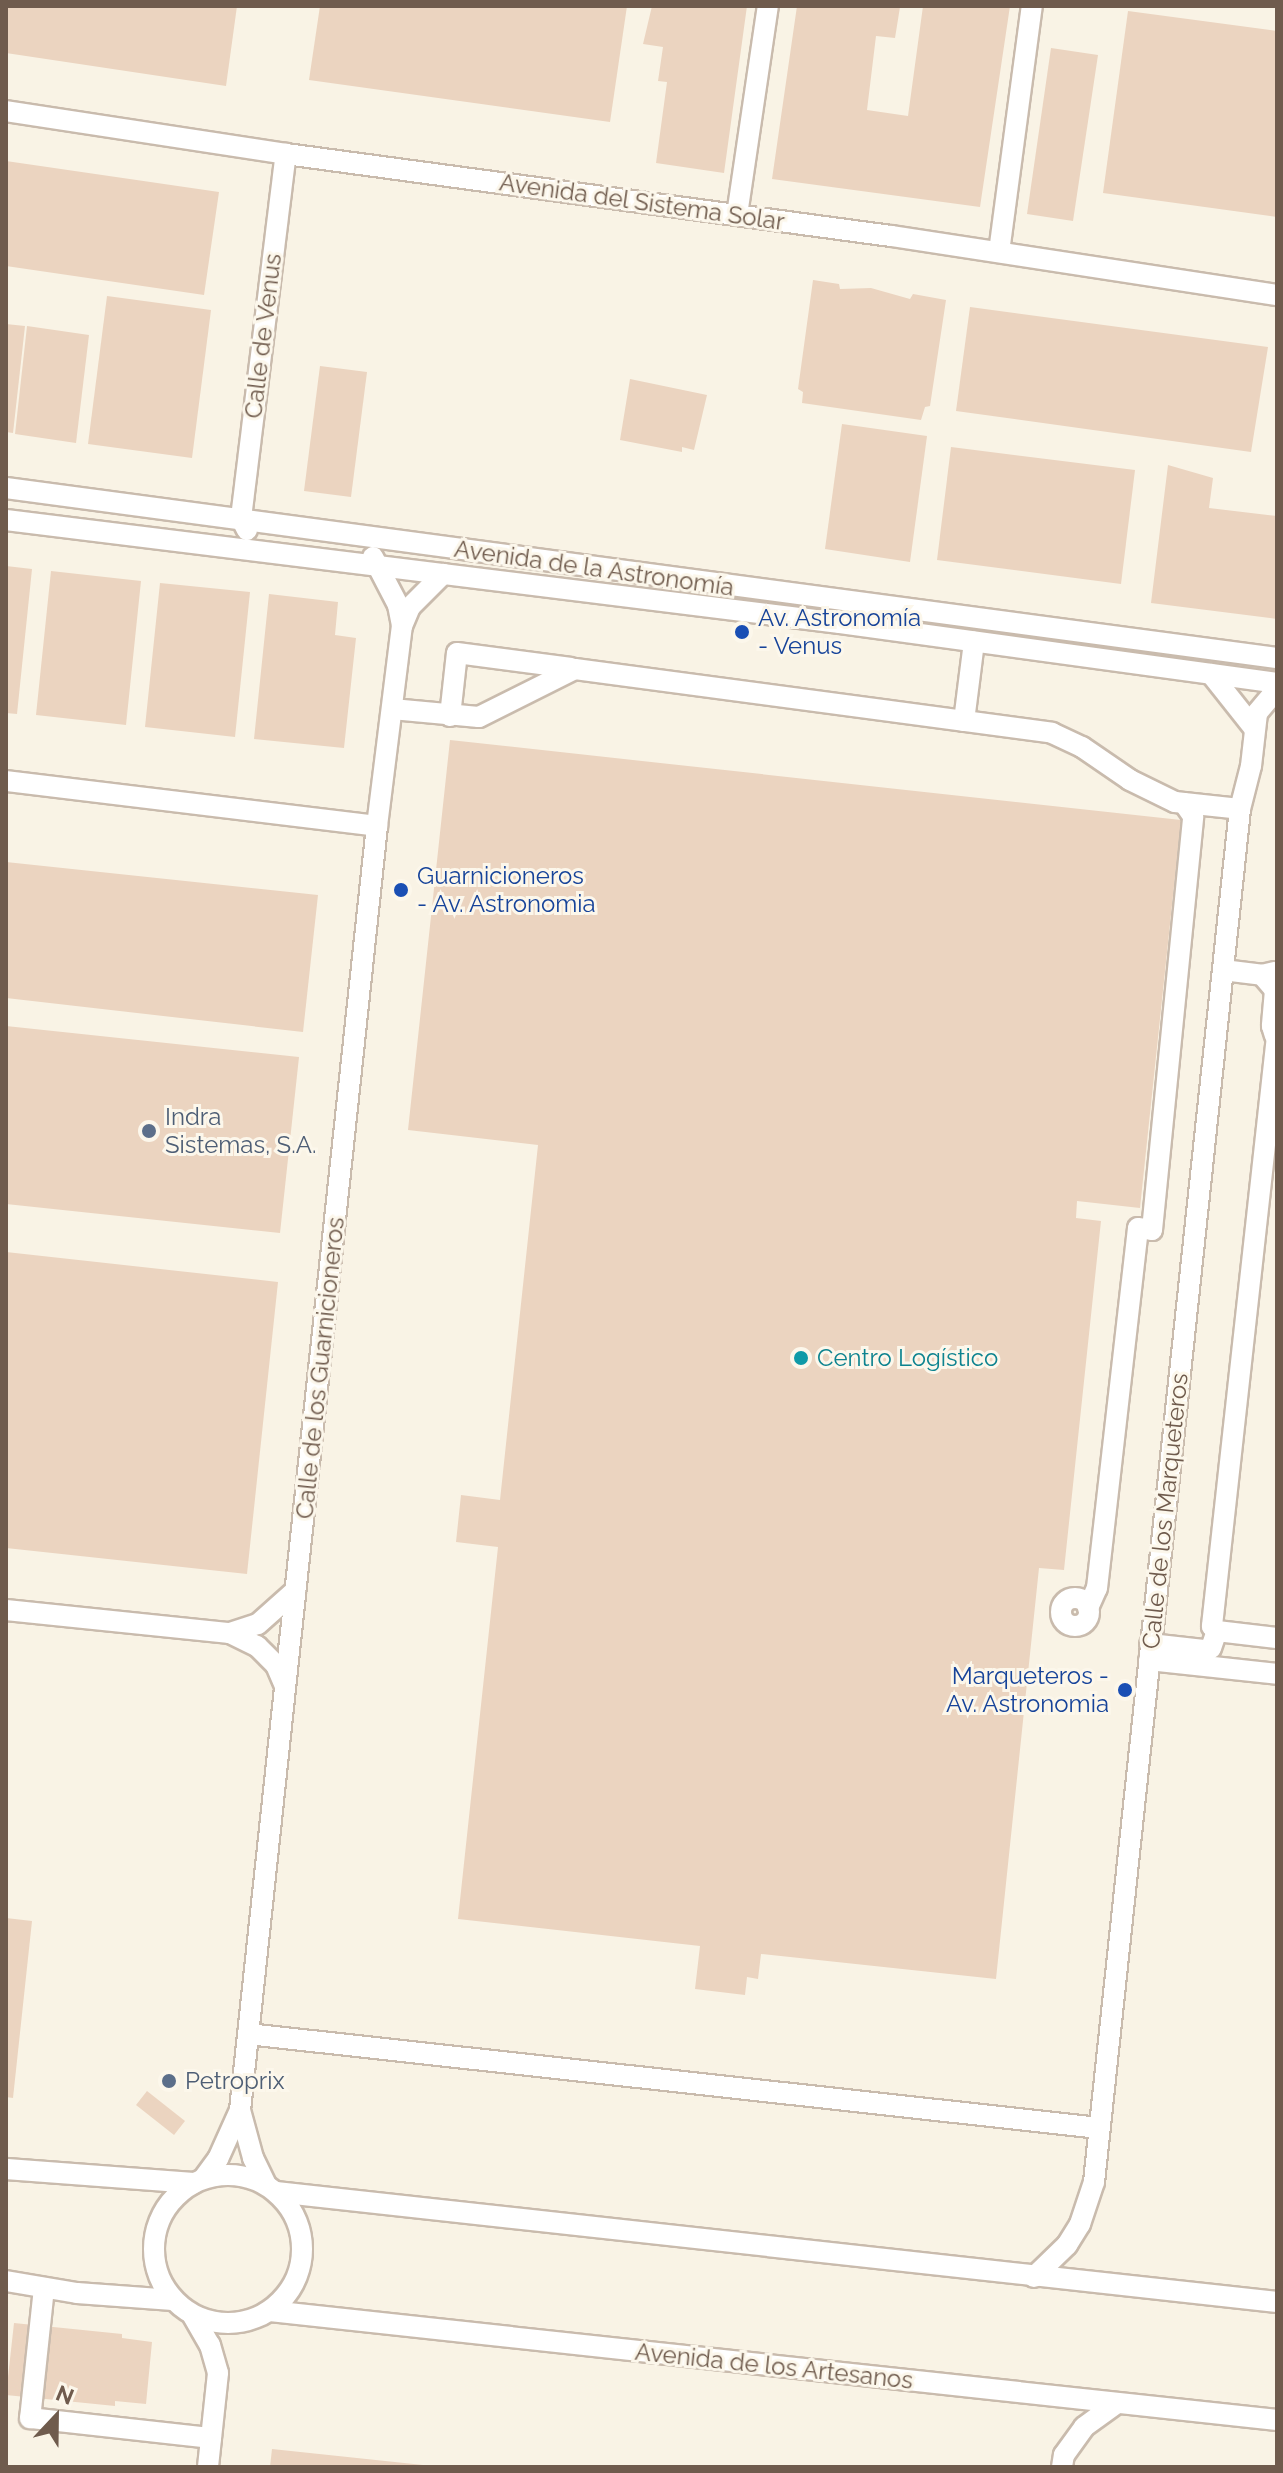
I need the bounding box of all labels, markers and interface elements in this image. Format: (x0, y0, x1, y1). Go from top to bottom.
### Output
street label: Avenida del Sistema Solar (497, 168, 787, 236)
street label: Calle de Venus (239, 252, 287, 420)
street label: Avenida de la Astronomía (452, 534, 736, 602)
place label: Av. Astronomía - Venus (758, 604, 922, 660)
marker: Av. Astronomía - Venus (733, 623, 751, 641)
place label: Guarnicioneros - Av. Astronomia (417, 862, 597, 918)
marker: Guarnicioneros - Av. Astronomia (392, 881, 410, 899)
place label: Indra Sistemas, S.A. (165, 1103, 316, 1159)
marker: Indra Sistemas, S.A. (140, 1122, 158, 1140)
street label: Calle de los Guarnicioneros (290, 1216, 350, 1520)
place label: Centro Logístico (817, 1344, 998, 1372)
marker: Centro Logístico (792, 1349, 810, 1367)
street label: Calle de los Marqueteros (1136, 1372, 1194, 1650)
place label: Marqueteros - Av. Astronomia (945, 1662, 1109, 1718)
marker: Marqueteros - Av. Astronomia (1116, 1681, 1134, 1699)
place label: Petroprix (185, 2067, 285, 2095)
marker: Petroprix (160, 2072, 178, 2090)
street label: Avenida de los Artesanos (633, 2337, 915, 2395)
north arrow (16, 2377, 96, 2457)
text: N (52, 2380, 78, 2410)

